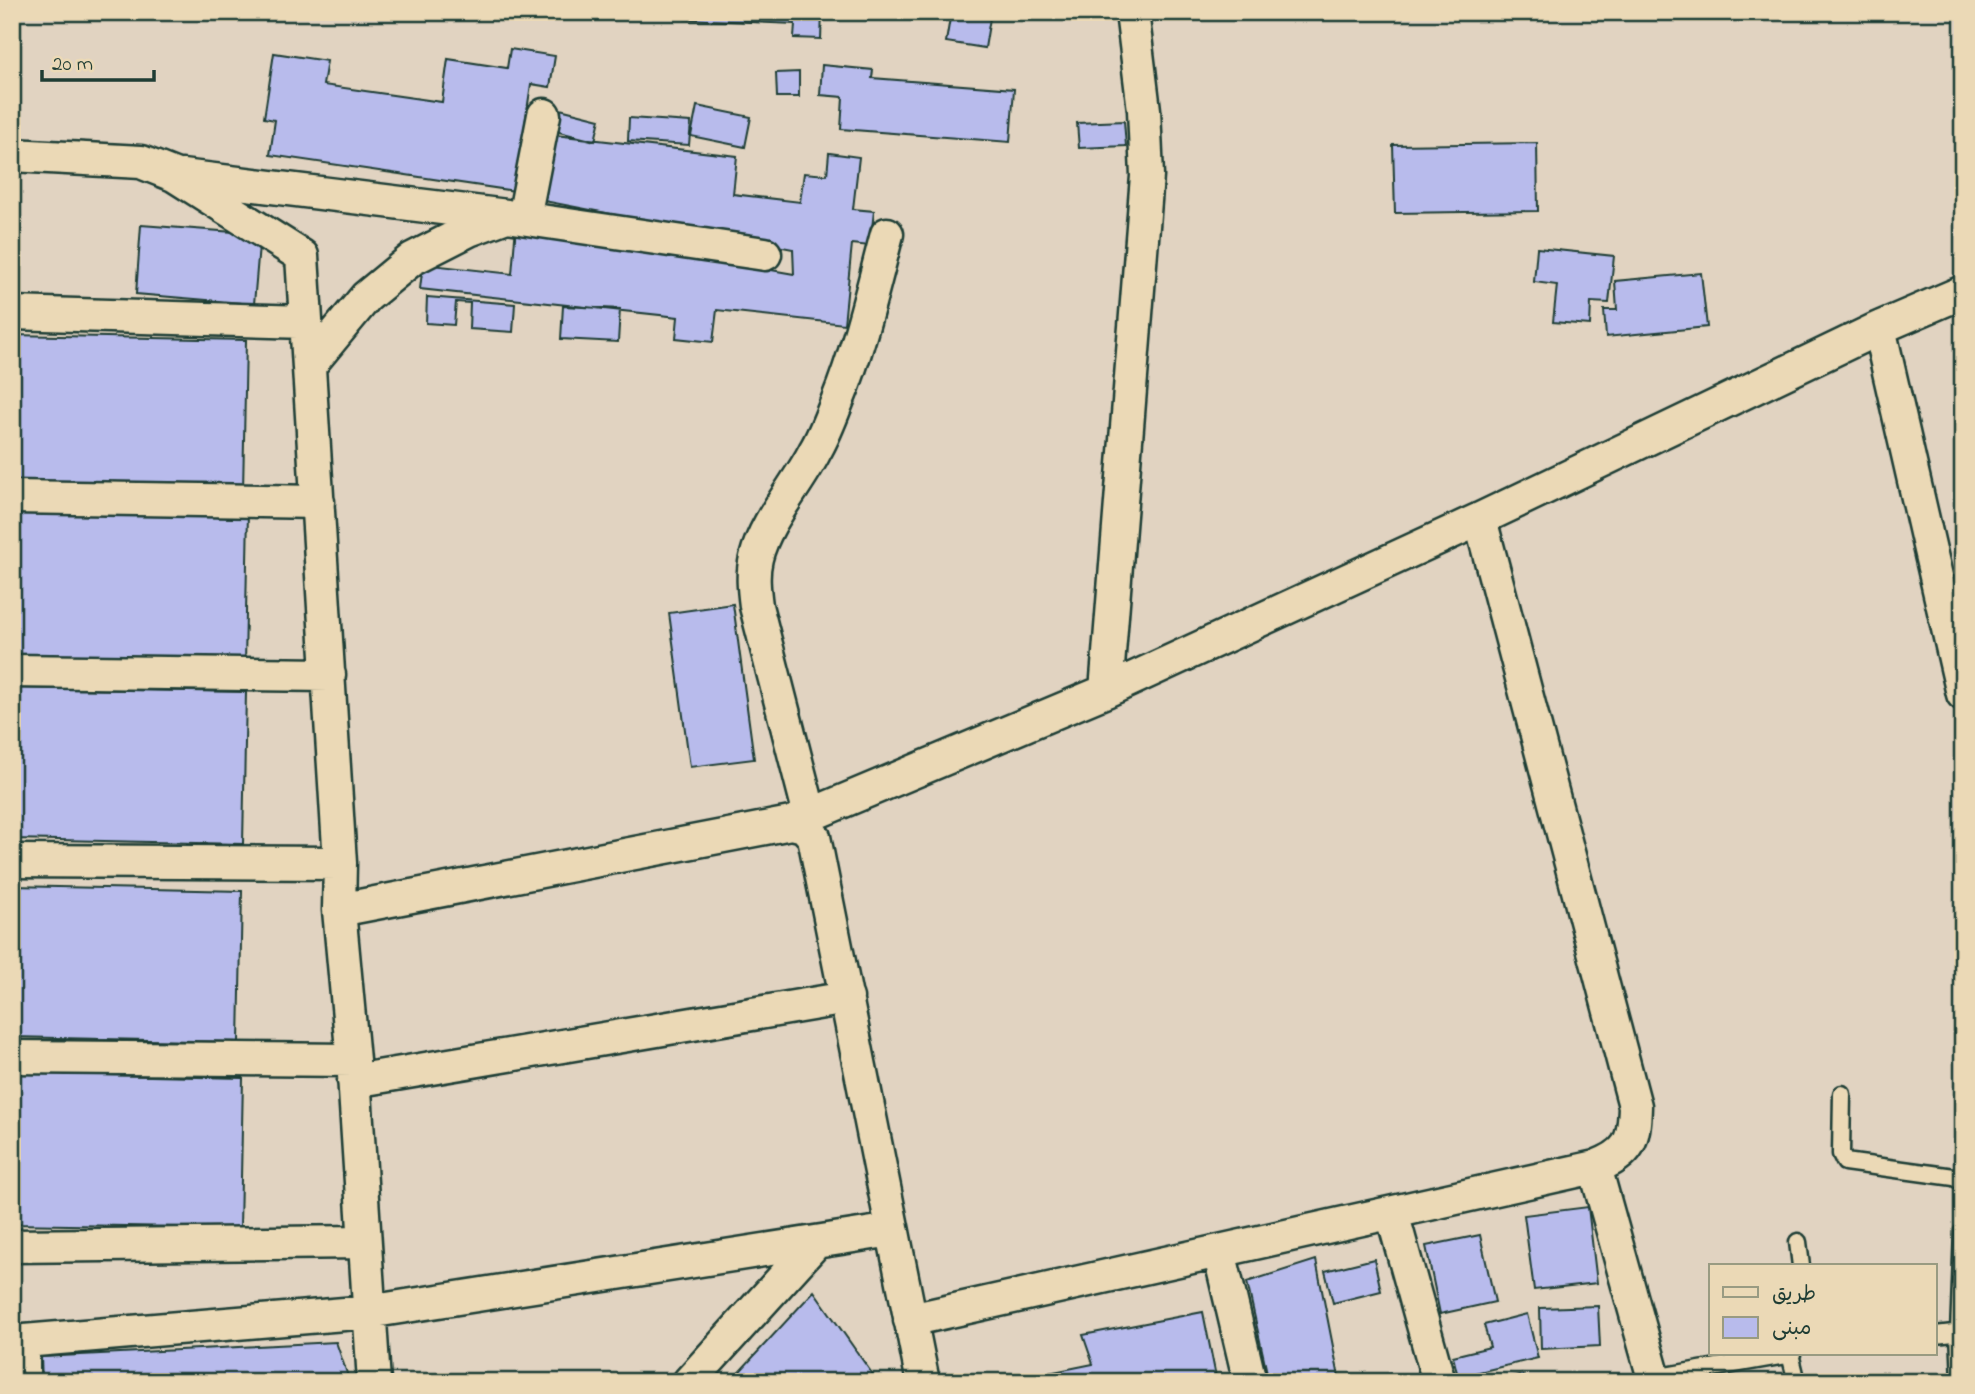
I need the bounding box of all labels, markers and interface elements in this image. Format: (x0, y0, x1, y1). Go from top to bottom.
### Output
scale bar (42, 38, 154, 82)
text: 20 m (52, 50, 93, 80)
legend (1709, 1264, 1937, 1356)
text: طريق (1772, 1280, 1816, 1310)
text: مبنى (1772, 1314, 1811, 1344)

